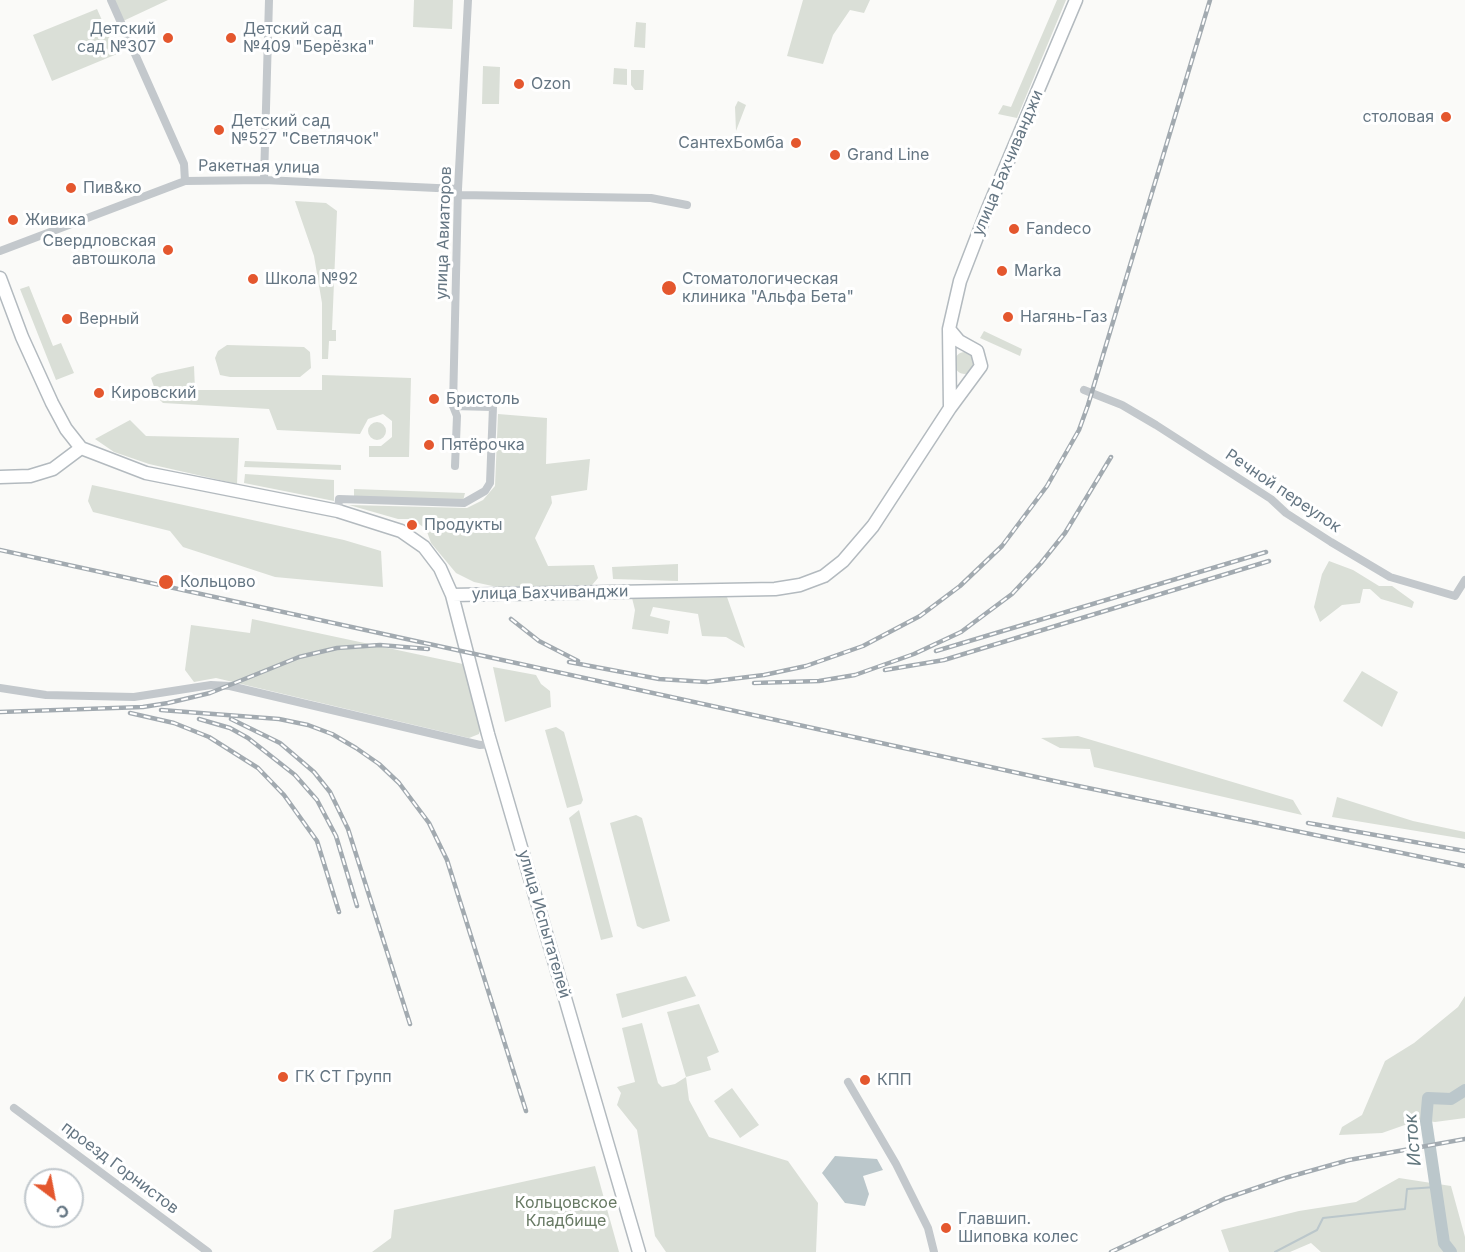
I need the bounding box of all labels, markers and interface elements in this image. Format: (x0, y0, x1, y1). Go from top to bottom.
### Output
place label: Детский сад №307 (77, 19, 156, 57)
place label: Детский сад №409 "Берёзка" (243, 19, 375, 57)
marker: Детский сад №307 (161, 31, 175, 45)
marker: Детский сад №409 "Берёзка" (224, 31, 238, 45)
place label: Ozon (531, 74, 571, 94)
marker: Ozon (512, 77, 526, 91)
street label: улица Бахчиванджи (969, 87, 1047, 239)
place label: столовая (1362, 107, 1434, 127)
marker: столовая (1439, 110, 1453, 124)
place label: Детский сад №527 "Светлячок" (231, 111, 380, 149)
marker: Детский сад №527 "Светлячок" (212, 123, 226, 137)
place label: СантехБомба (678, 133, 784, 153)
marker: СантехБомба (789, 136, 803, 150)
place label: Grand Line (847, 145, 929, 165)
marker: Grand Line (828, 148, 842, 162)
street label: Ракетная улица (198, 156, 320, 178)
street label: улица Авиаторов (432, 166, 456, 300)
place label: Пив&ко (83, 178, 142, 198)
marker: Пив&ко (64, 181, 78, 195)
place label: Живика (25, 210, 86, 230)
marker: Живика (6, 213, 20, 227)
place label: Fandeco (1026, 219, 1091, 239)
marker: Fandeco (1007, 222, 1021, 236)
place label: Свердловская автошкола (43, 231, 156, 269)
marker: Свердловская автошкола (161, 243, 175, 257)
place label: Marka (1014, 261, 1061, 281)
marker: Marka (995, 264, 1009, 278)
place label: Школа №92 (265, 269, 358, 289)
place label: Стоматологическая клиника "Альфа Бета" (682, 269, 854, 307)
marker: Школа №92 (246, 272, 260, 286)
marker: Стоматологическая клиника "Альфа Бета" (660, 279, 678, 297)
place label: Нагянь-Газ (1020, 307, 1107, 327)
place label: Верный (79, 309, 139, 329)
marker: Нагянь-Газ (1001, 310, 1015, 324)
marker: Верный (60, 312, 74, 326)
place label: Кировский (111, 383, 196, 403)
marker: Кировский (92, 386, 106, 400)
place label: Бристоль (446, 389, 520, 409)
marker: Бристоль (427, 392, 441, 406)
place label: Пятёрочка (441, 435, 525, 455)
marker: Пятёрочка (422, 438, 436, 452)
street label: Речной переулок (1222, 445, 1344, 537)
place label: Продукты (424, 515, 502, 535)
marker: Продукты (405, 518, 419, 532)
place label: Кольцово (180, 572, 256, 592)
marker: Кольцово (157, 573, 175, 591)
street label: улица Бахчиванджи (472, 582, 628, 604)
street label: улица Испытателей (514, 848, 574, 1000)
place label: ГК СТ Групп (295, 1067, 392, 1087)
marker: ГК СТ Групп (276, 1070, 290, 1084)
place label: КПП (877, 1070, 912, 1090)
marker: КПП (858, 1073, 872, 1087)
water label: Исток (1400, 1113, 1426, 1167)
street label: проезд Горнистов (58, 1118, 182, 1218)
north arrow (24, 1168, 84, 1228)
park label: Кольцовское Кладбище (515, 1193, 617, 1231)
text: С (52, 1200, 73, 1223)
place label: Главшип. Шиповка колес (958, 1209, 1079, 1247)
marker: Главшип. Шиповка колес (939, 1221, 953, 1235)

